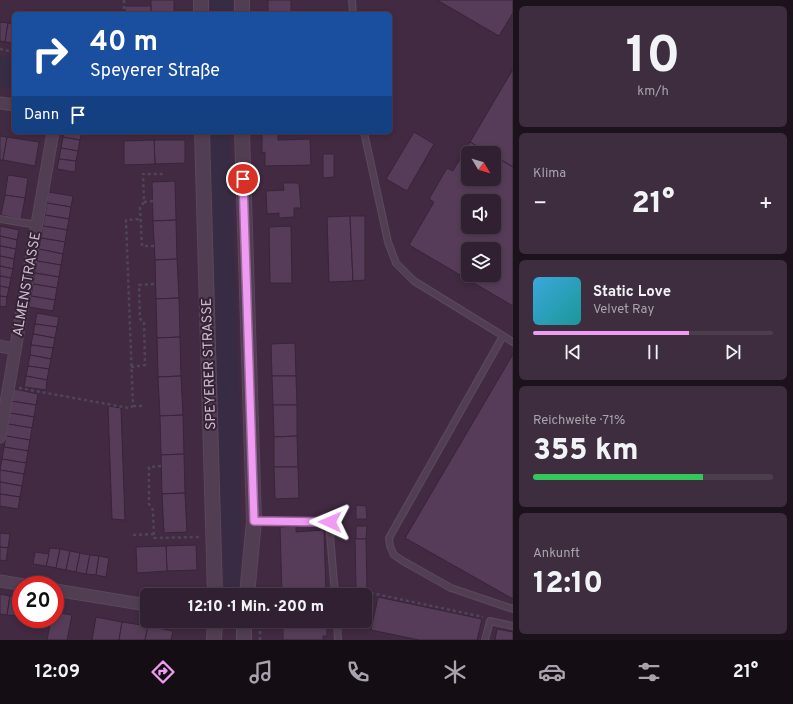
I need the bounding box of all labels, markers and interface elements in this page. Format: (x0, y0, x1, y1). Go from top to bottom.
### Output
text: 40 m (90, 25, 158, 61)
text: 10 (626, 25, 681, 91)
icon: right (24, 28, 76, 80)
text: Speyerer Straße (90, 60, 220, 83)
text: km/h (637, 84, 669, 100)
icon: arrive (67, 104, 89, 126)
text: Dann (24, 106, 59, 125)
north arrow (461, 146, 501, 186)
map controls (461, 146, 501, 282)
pin (226, 162, 260, 196)
text: Klima (533, 166, 566, 182)
icon: arrive (232, 168, 254, 190)
text: 21° (631, 186, 675, 223)
text: − (533, 191, 547, 218)
text: + (759, 191, 773, 218)
button: sound (461, 194, 501, 234)
street label: ALMENSTRASSE (10, 231, 45, 338)
button: layers (461, 242, 501, 282)
text: Static Love (593, 283, 671, 302)
street label: SPEYERER STRASSE (199, 298, 220, 430)
text: Velvet Ray (593, 302, 654, 318)
icon: previous (562, 341, 584, 363)
icon: pause (642, 341, 664, 363)
icon: next (722, 341, 744, 363)
text: Reichweite · 71% (533, 413, 625, 429)
text: 355 km (533, 433, 639, 470)
position arrow (309, 501, 351, 543)
text: Ankunft (533, 546, 580, 562)
text: 12:10 (533, 566, 603, 603)
speed limit sign: 20 (12, 576, 64, 628)
text: 12:10 · 1 Min. · 200 m (188, 598, 324, 617)
icon: directions (149, 658, 177, 686)
icon: music (247, 658, 275, 686)
icon: phone (344, 658, 372, 686)
icon: climate (441, 658, 469, 686)
icon: car (538, 658, 566, 686)
icon: filters (635, 658, 663, 686)
text: 12:09 (35, 661, 80, 684)
text: 21° (733, 661, 758, 684)

